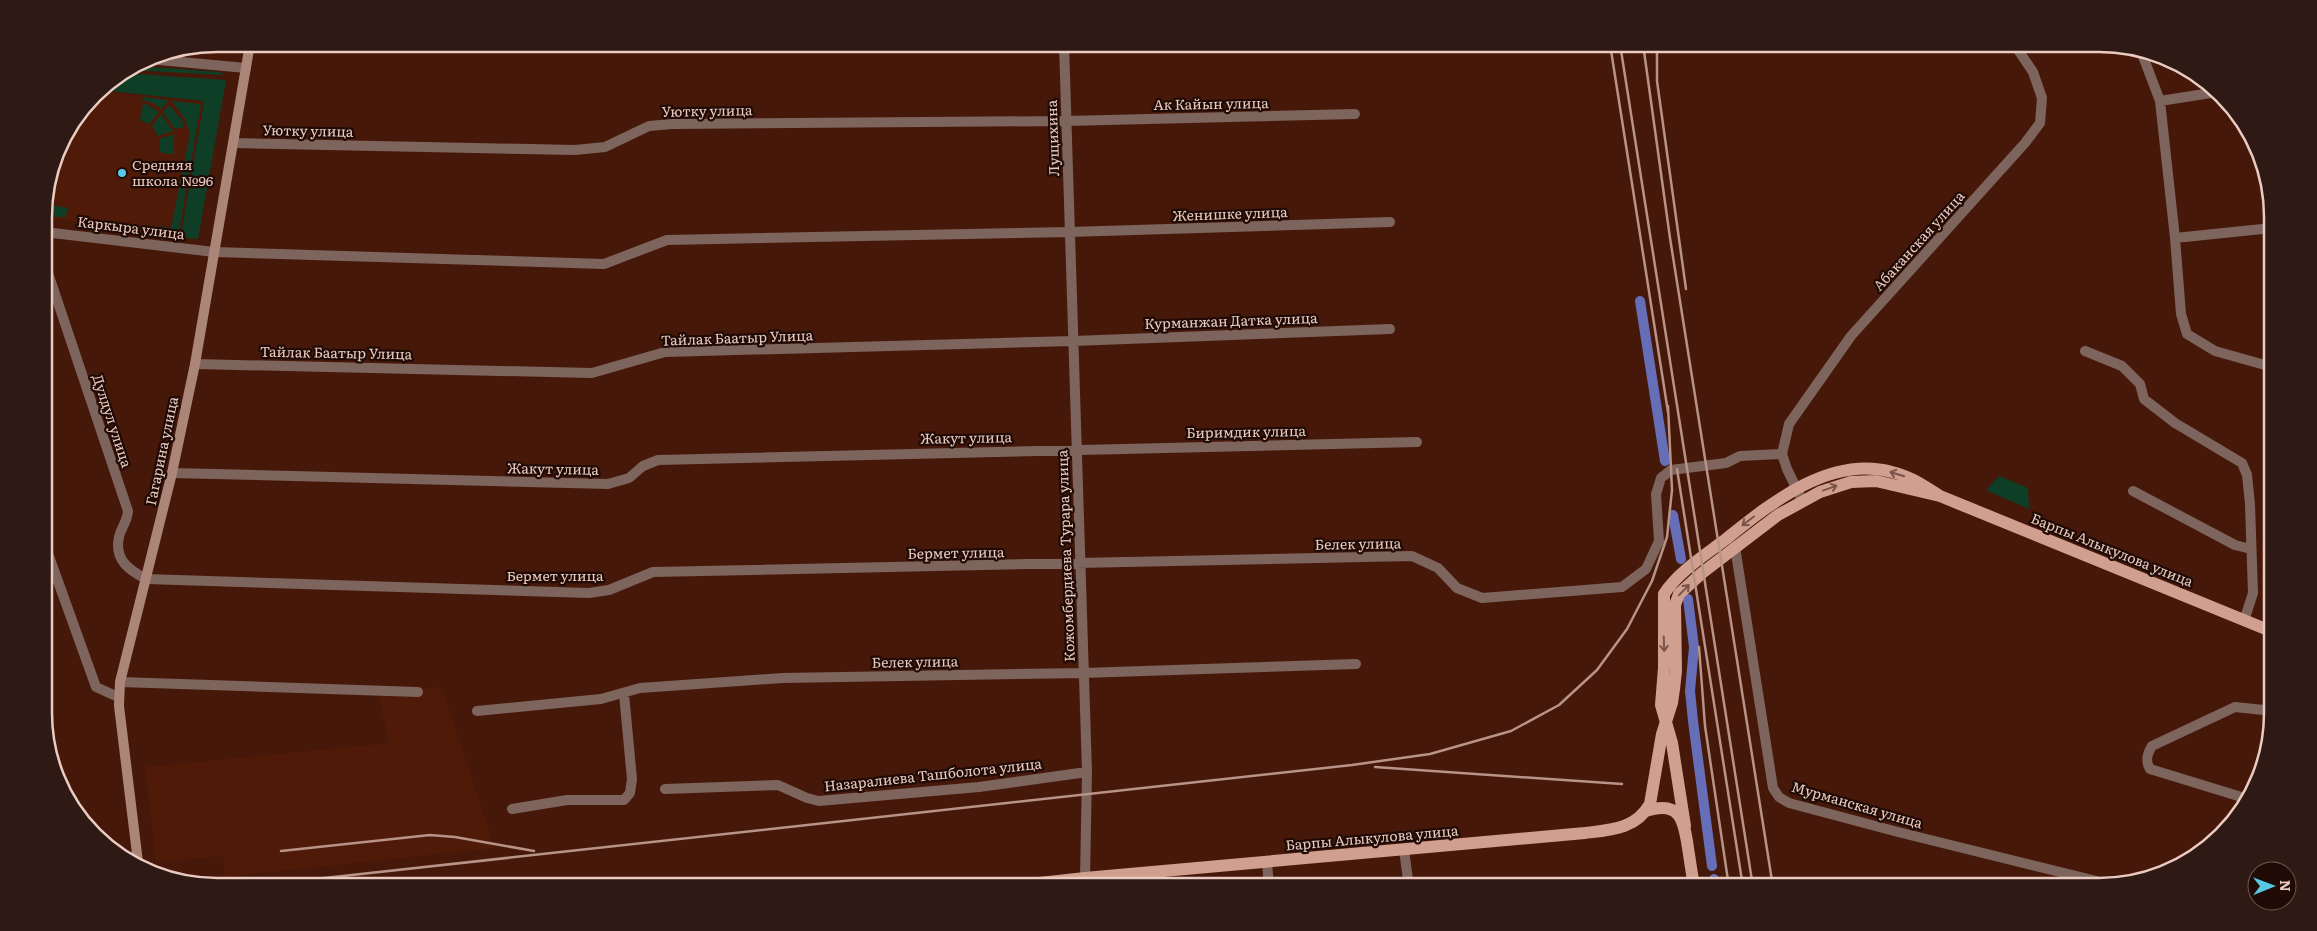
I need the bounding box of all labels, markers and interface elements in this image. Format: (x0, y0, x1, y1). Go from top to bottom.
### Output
street label: Ак Кайын улица (1153, 92, 1269, 114)
street label: Уютку улица (661, 99, 753, 121)
street label: Лущихина (1041, 99, 1063, 177)
street label: Уютку улица (262, 119, 354, 141)
place label: Средняя школа №96 (132, 154, 214, 190)
marker: Средняя школа №96 (116, 167, 128, 179)
street label: Абаканская улица (1868, 186, 1969, 295)
street label: Женишке улица (1172, 201, 1288, 225)
street label: Каркыра улица (76, 211, 186, 244)
street label: Курманжан Датка улица (1144, 307, 1318, 333)
street label: Тайлак Баатыр Улица (660, 324, 814, 350)
street label: Тайлак Баатыр Улица (260, 341, 413, 363)
street label: Дулдул улица (88, 372, 138, 470)
street label: Гагарина улица (140, 394, 182, 507)
street label: Биримдик улица (1186, 420, 1306, 442)
street label: Жакут улица (920, 426, 1012, 448)
street label: Кожомбердиева Турара улица (1051, 449, 1079, 662)
street label: Жакут улица (507, 457, 600, 479)
one-way arrow (1889, 468, 1905, 478)
one-way arrow (1822, 483, 1837, 492)
street label: Барпы Алыкулова улица (2028, 507, 2197, 591)
one-way arrow (1742, 516, 1755, 527)
street label: Белек улица (1315, 532, 1402, 554)
street label: Бермет улица (907, 541, 1005, 563)
street label: Бермет улица (506, 565, 604, 585)
one-way arrow (1678, 584, 1690, 596)
one-way arrow (1659, 636, 1668, 652)
street label: Белек улица (872, 650, 959, 672)
street label: Назаралиева Ташболота улица (823, 753, 1043, 795)
street label: Мурманская улица (1789, 776, 1926, 832)
street label: Барпы Алыкулова улица (1285, 819, 1460, 855)
north arrow (2247, 861, 2297, 911)
text: N (2276, 880, 2296, 892)

